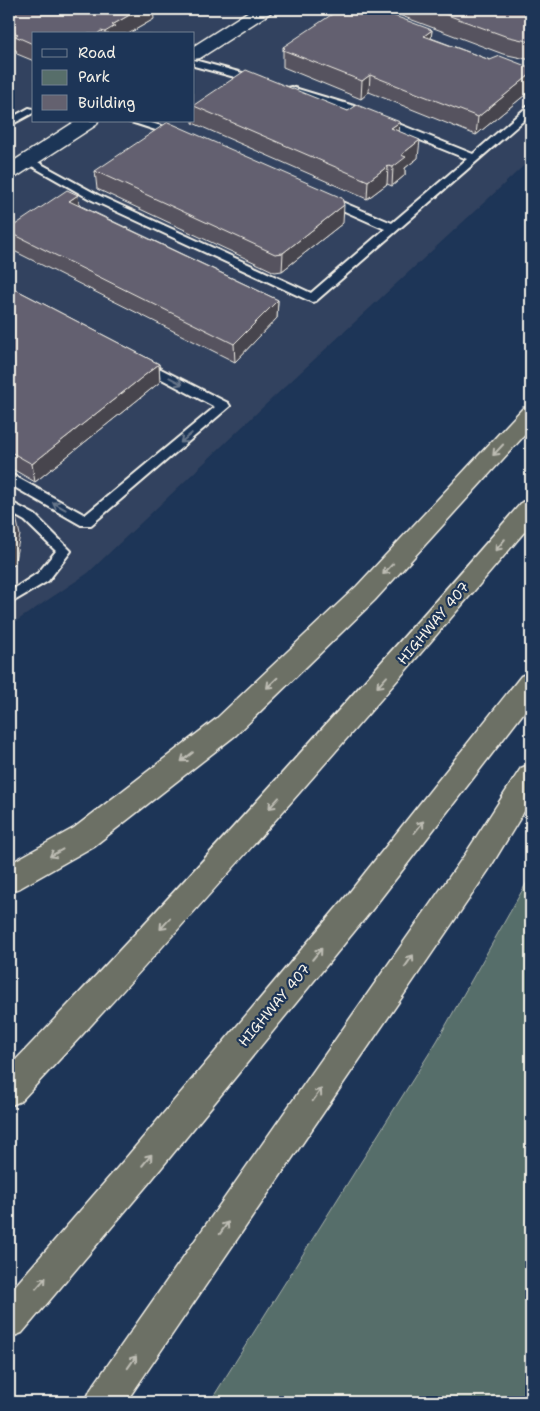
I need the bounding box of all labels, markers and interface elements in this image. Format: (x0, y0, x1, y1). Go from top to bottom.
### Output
legend (32, 32, 195, 122)
text: Road (78, 43, 116, 63)
text: Park (78, 67, 110, 87)
text: Building (78, 93, 135, 113)
one-way arrow (168, 377, 183, 386)
one-way arrow (180, 432, 193, 443)
one-way arrow (492, 444, 504, 456)
one-way arrow (51, 501, 66, 511)
one-way arrow (494, 538, 505, 551)
one-way arrow (382, 563, 394, 576)
street label: HIGHWAY 407 (393, 578, 473, 668)
one-way arrow (377, 675, 388, 688)
one-way arrow (266, 677, 278, 689)
one-way arrow (181, 752, 194, 763)
one-way arrow (268, 796, 280, 809)
one-way arrow (413, 821, 424, 834)
one-way arrow (50, 848, 64, 858)
one-way arrow (159, 917, 171, 930)
one-way arrow (312, 947, 323, 960)
one-way arrow (404, 954, 414, 968)
street label: HIGHWAY 407 (234, 960, 314, 1050)
one-way arrow (312, 1088, 322, 1102)
one-way arrow (141, 1153, 152, 1166)
one-way arrow (220, 1222, 230, 1236)
one-way arrow (35, 1276, 46, 1289)
one-way arrow (127, 1355, 137, 1369)

